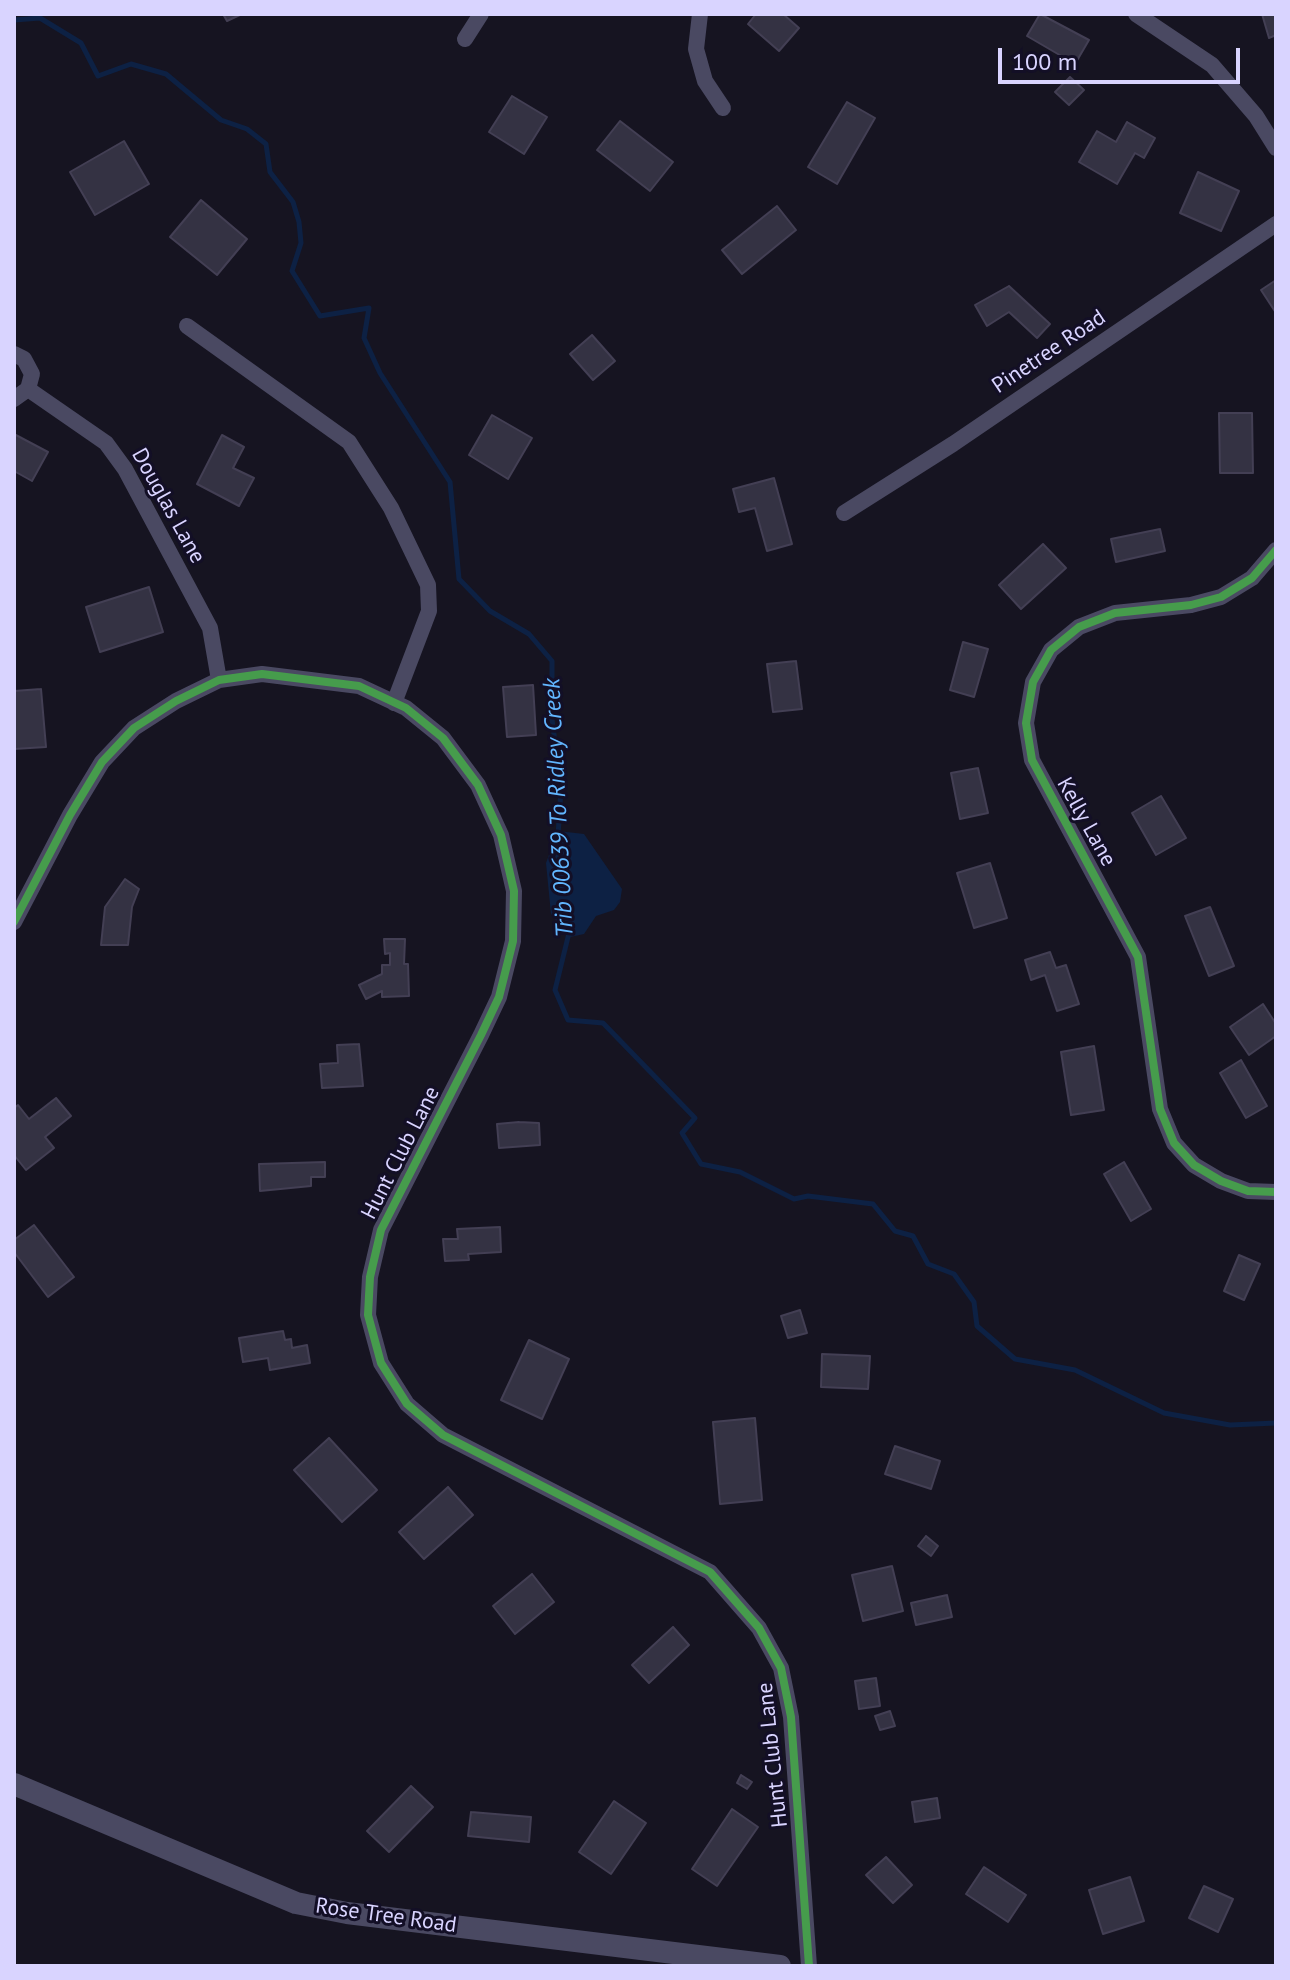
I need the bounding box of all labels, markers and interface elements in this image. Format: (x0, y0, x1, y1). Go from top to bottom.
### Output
scale bar (1002, 32, 1244, 82)
text: 100 m (1012, 46, 1077, 77)
street label: Pinetree Road (987, 304, 1111, 400)
street label: Douglas Lane (126, 444, 210, 568)
water label: Trib 00639 To Ridley Creek (538, 678, 580, 938)
street label: Kelly Lane (1051, 773, 1121, 871)
street label: Hunt Club Lane (356, 1082, 446, 1224)
street label: Hunt Club Lane (752, 1681, 794, 1829)
street label: Rose Tree Road (314, 1893, 458, 1939)

